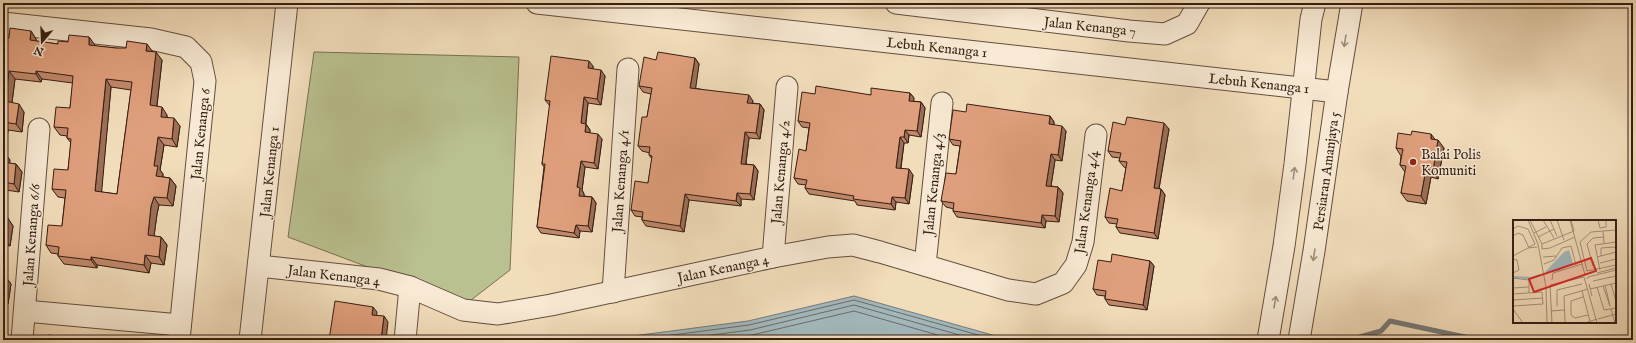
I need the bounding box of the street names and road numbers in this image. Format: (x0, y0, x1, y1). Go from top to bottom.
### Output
street label: Jalan Kenanga 7 (1041, 13, 1137, 41)
street label: Lebuh Kenanga 1 (886, 34, 988, 62)
street label: Lebuh Kenanga 1 (1208, 70, 1310, 98)
street label: Jalan Kenanga 6 (187, 86, 215, 183)
street label: Persiaran Amanjaya 5 (1310, 111, 1344, 232)
street label: Jalan Kenanga 4/2 (767, 119, 795, 227)
street label: Jalan Kenanga 1 (256, 126, 284, 220)
street label: Jalan Kenanga 4/1 (608, 129, 634, 235)
street label: Jalan Kenanga 4/3 (919, 132, 948, 238)
street label: Jalan Kenanga 4/4 (1071, 149, 1103, 257)
street label: Jalan Kenanga 6/6 (19, 182, 45, 289)
street label: Jalan Kenanga 4 (674, 250, 771, 288)
street label: Jalan Kenanga 4 (285, 261, 381, 291)

